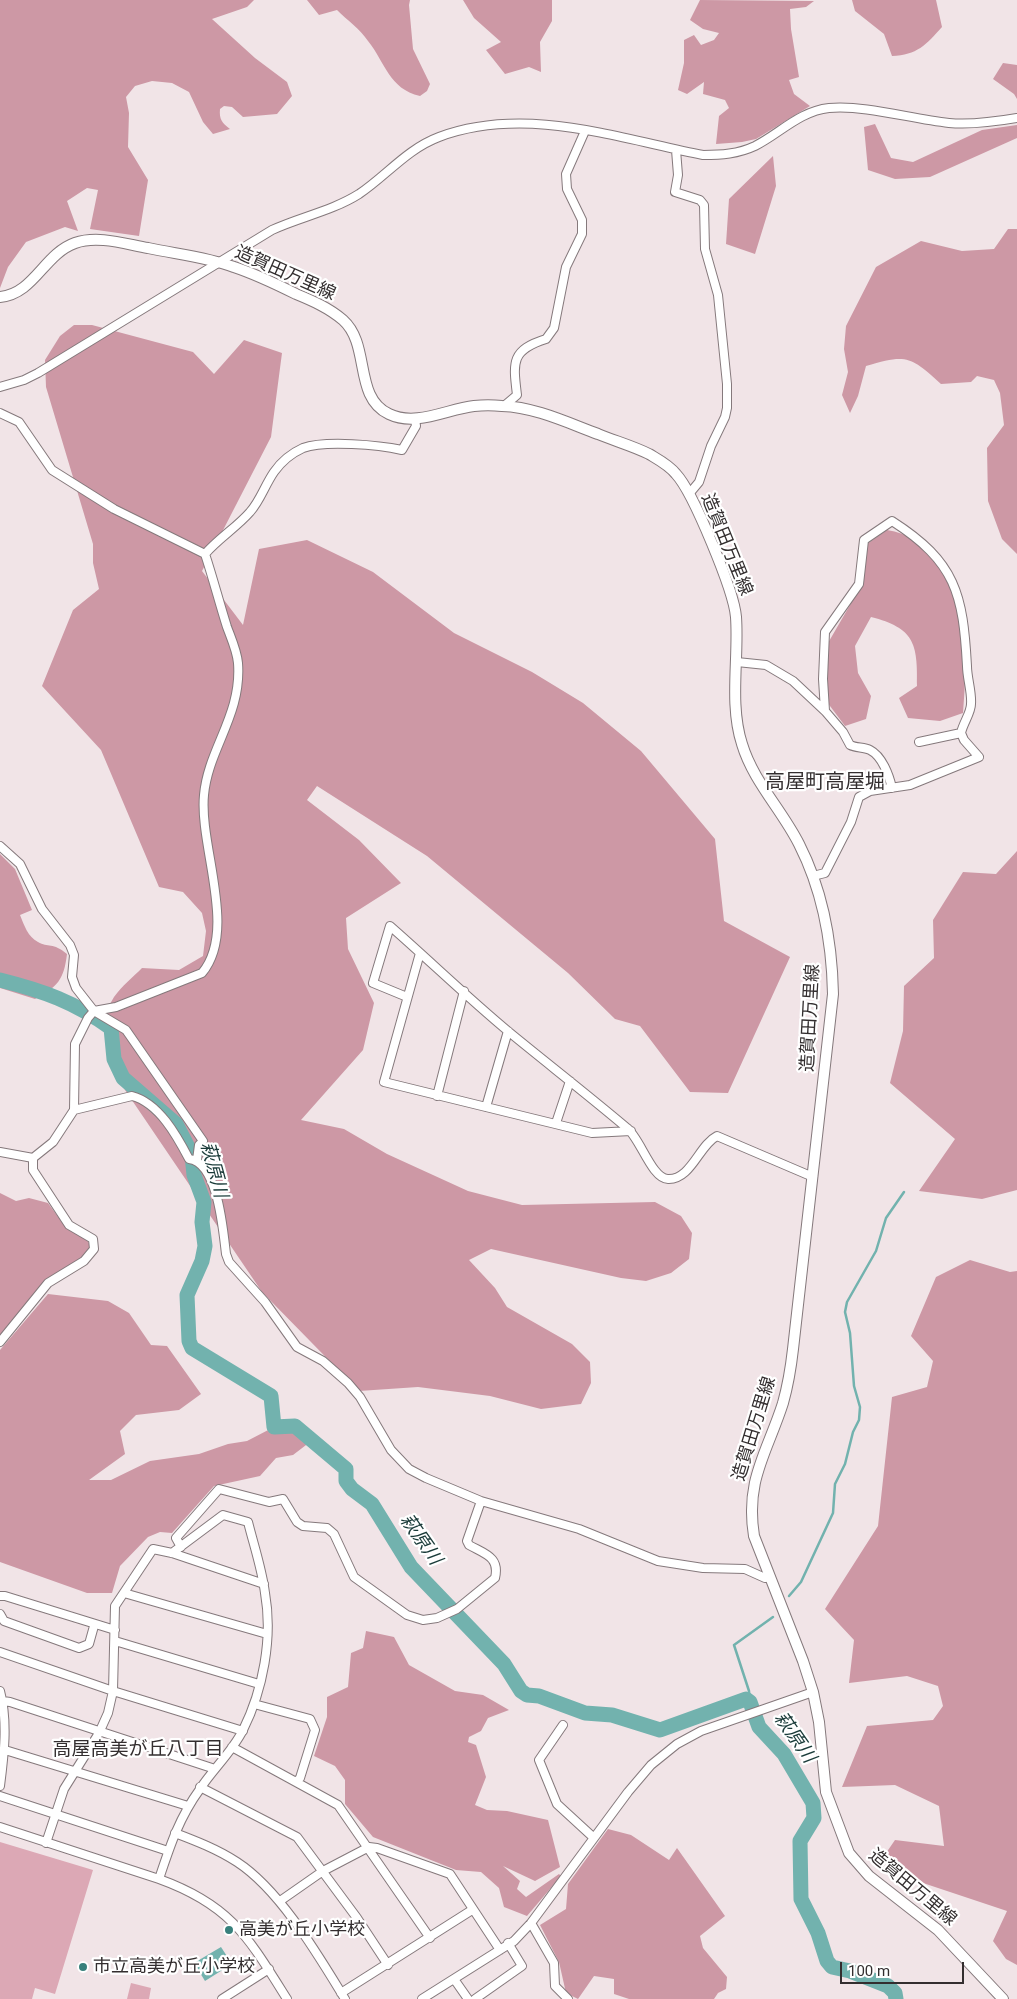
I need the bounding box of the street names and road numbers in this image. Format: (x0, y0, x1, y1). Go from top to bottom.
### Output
street label: 造賀田万里線 (231, 242, 339, 306)
street label: 造賀田万里線 (696, 491, 756, 599)
street label: 造賀田万里線 (797, 964, 825, 1072)
street label: 造賀田万里線 (729, 1374, 781, 1484)
street label: 造賀田万里線 (864, 1845, 960, 1931)

